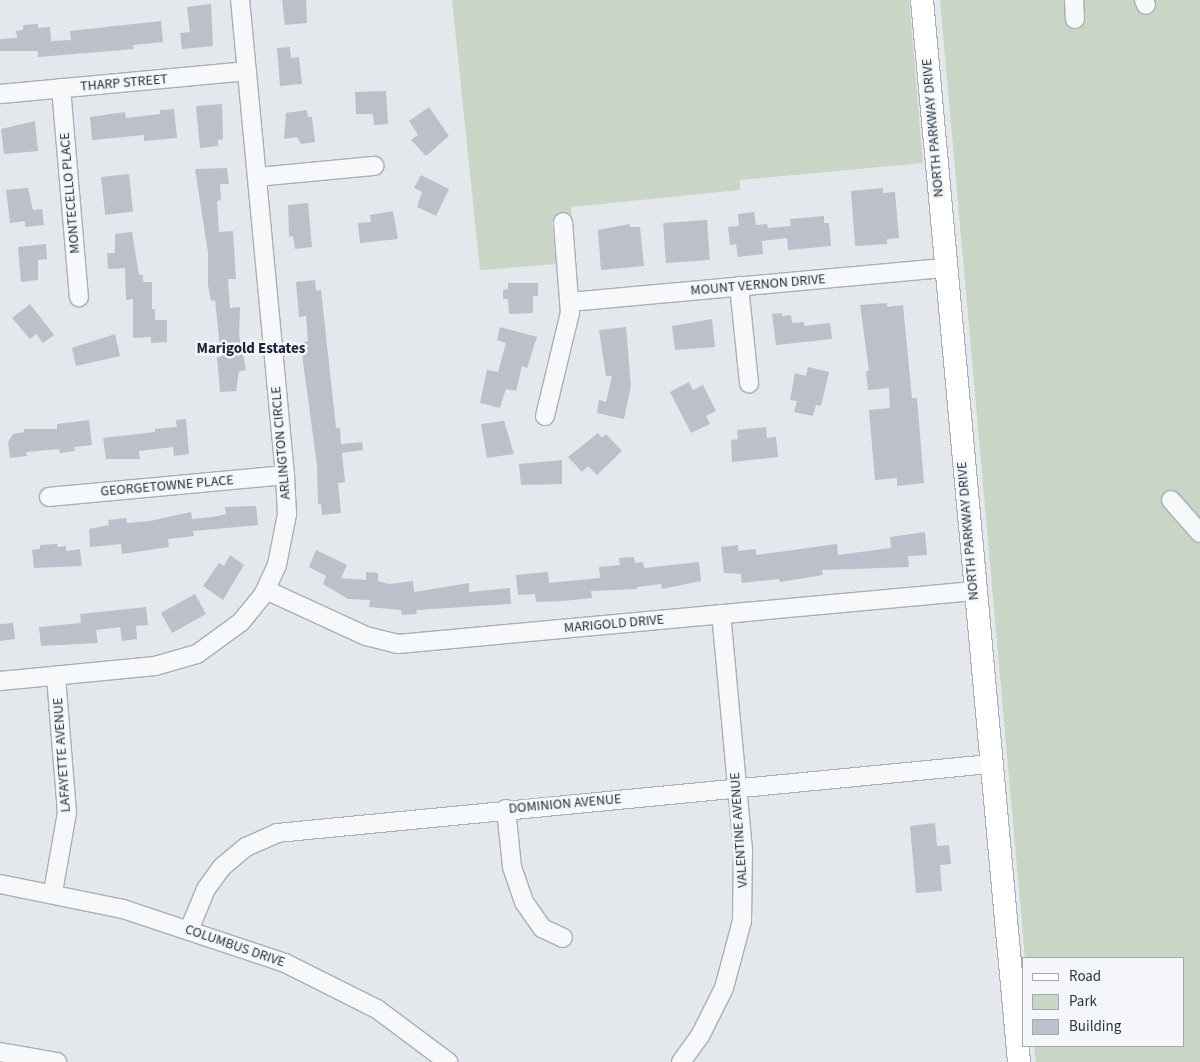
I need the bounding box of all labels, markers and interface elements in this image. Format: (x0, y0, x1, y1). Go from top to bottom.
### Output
street label: NORTH PARKWAY DRIVE (919, 58, 947, 198)
street label: THARP STREET (80, 71, 168, 95)
street label: MONTECELLO PLACE (56, 132, 84, 254)
street label: MOUNT VERNON DRIVE (690, 271, 826, 299)
district label: Marigold Estates (197, 340, 305, 358)
street label: ARLINGTON CIRCLE (268, 386, 294, 500)
street label: NORTH PARKWAY DRIVE (954, 461, 982, 601)
street label: GEORGETOWNE PLACE (100, 472, 234, 500)
street label: MARIGOLD DRIVE (563, 611, 665, 637)
street label: LAFAYETTE AVENUE (50, 697, 74, 813)
street label: VALENTINE AVENUE (727, 772, 751, 888)
street label: DOMINION AVENUE (508, 791, 622, 817)
street label: COLUMBUS DRIVE (183, 921, 287, 971)
legend (1022, 957, 1185, 1047)
text: Road (1069, 966, 1101, 987)
text: Park (1069, 991, 1097, 1012)
text: Building (1069, 1016, 1121, 1037)

